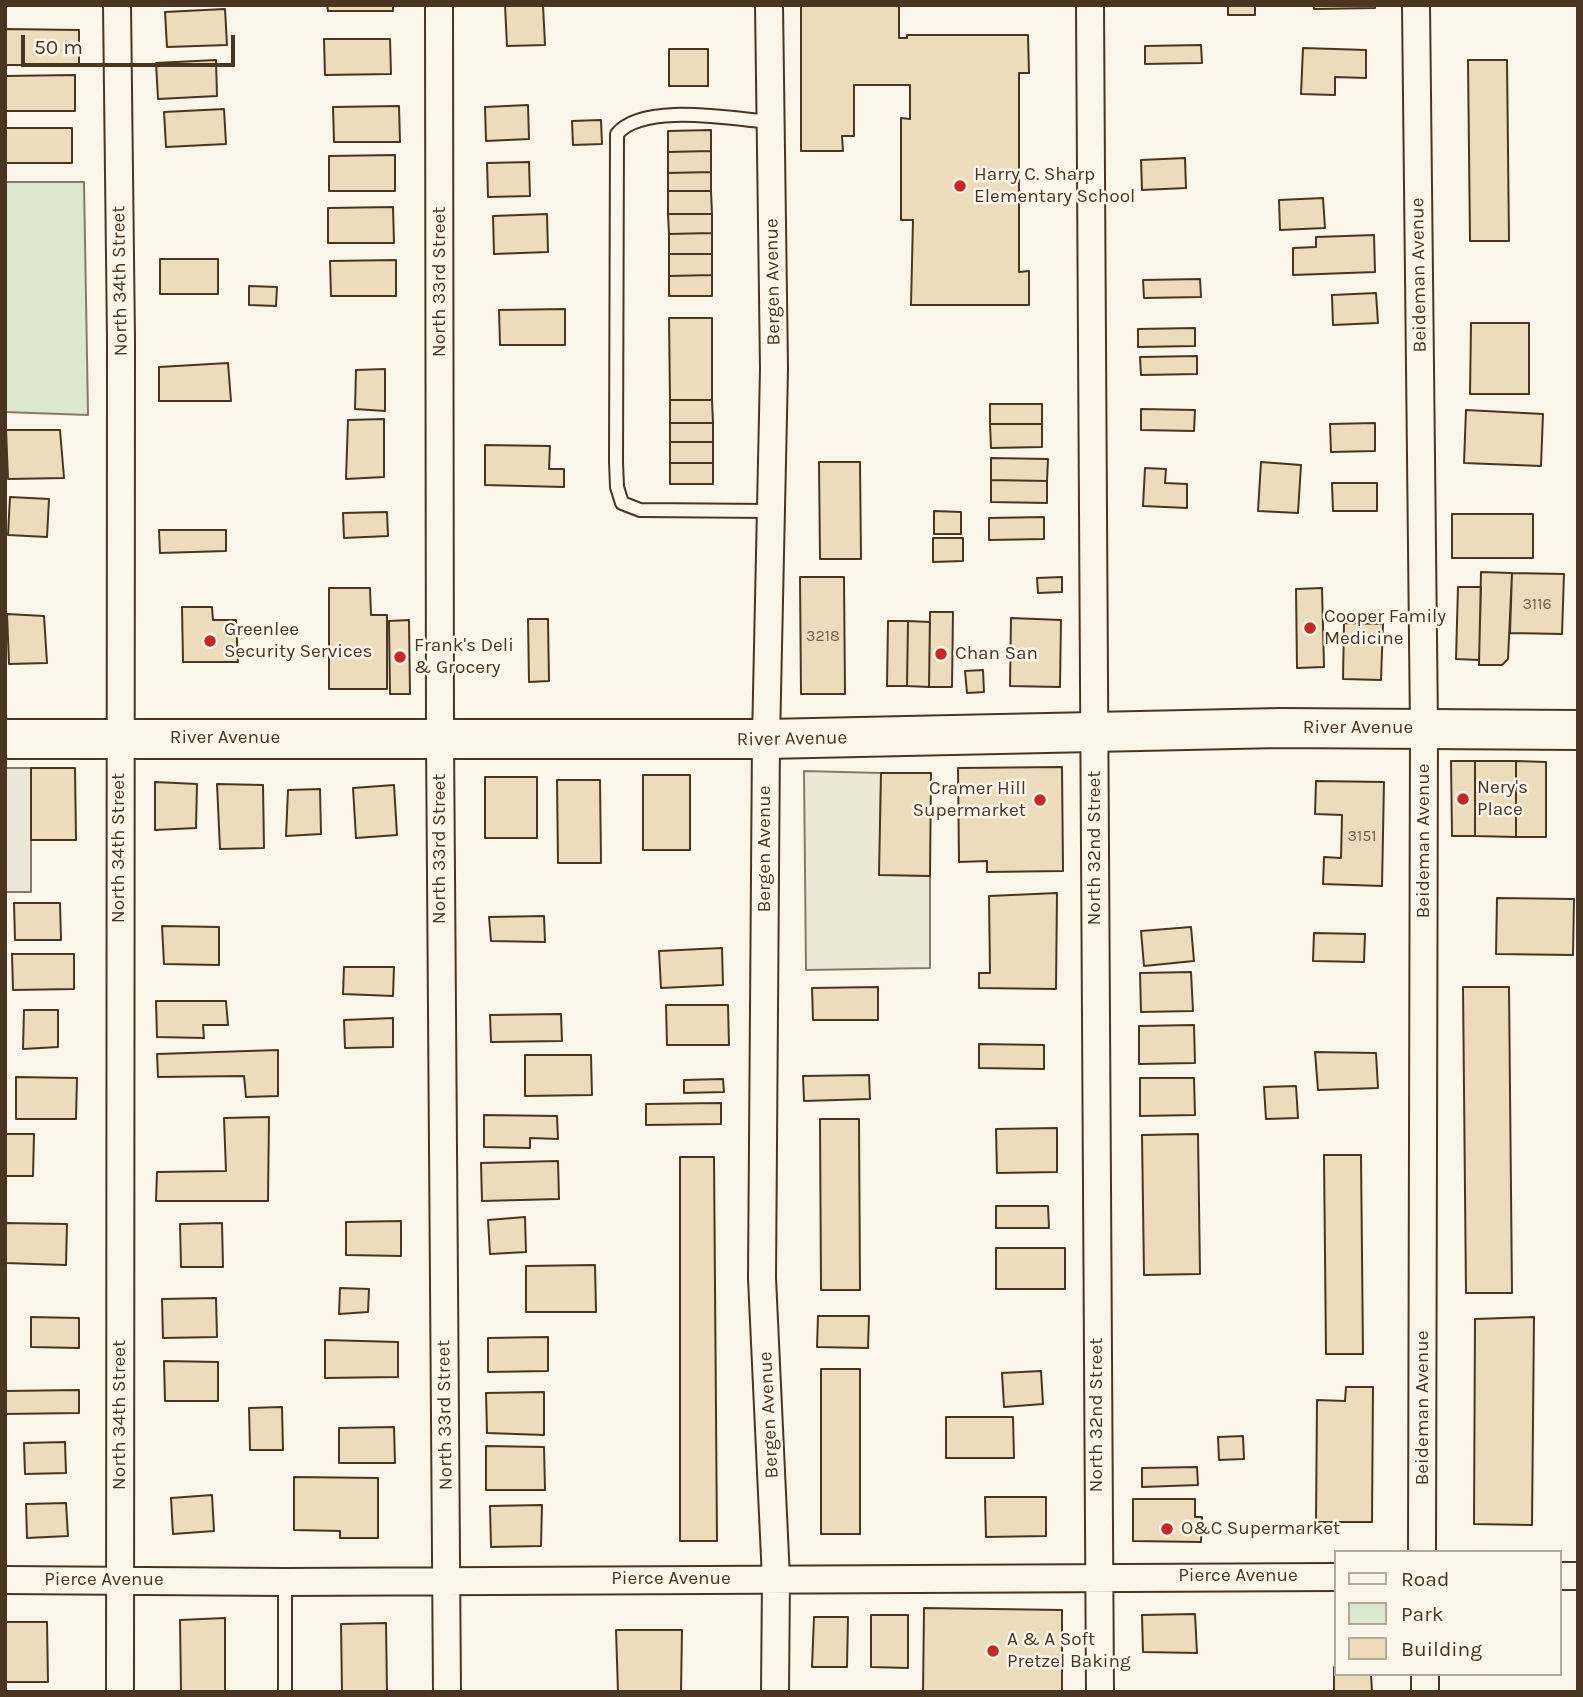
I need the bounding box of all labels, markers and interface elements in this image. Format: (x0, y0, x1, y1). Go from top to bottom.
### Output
scale bar (24, 21, 238, 65)
text: 50 m (34, 35, 83, 59)
place label: Harry C. Sharp Elementary School (974, 164, 1135, 208)
marker: Harry C. Sharp Elementary School (952, 178, 968, 194)
street label: Beideman Avenue (1406, 197, 1432, 353)
street label: North 34th Street (107, 206, 133, 356)
street label: North 33rd Street (429, 207, 451, 357)
street label: Bergen Avenue (760, 218, 786, 346)
house number: 3116 (1522, 594, 1552, 614)
place label: Cooper Family Medicine (1324, 606, 1446, 650)
place label: Greenlee Security Services (224, 619, 372, 663)
marker: Cooper Family Medicine (1302, 620, 1318, 636)
house number: 3218 (806, 626, 840, 646)
marker: Greenlee Security Services (202, 633, 218, 649)
place label: Frank's Deli & Grocery (414, 635, 514, 679)
place label: Chan San (955, 643, 1038, 665)
marker: Chan San (933, 646, 949, 662)
marker: Frank's Deli & Grocery (392, 649, 408, 665)
street label: River Avenue (1303, 717, 1413, 739)
street label: River Avenue (170, 727, 280, 749)
street label: River Avenue (737, 727, 847, 751)
street label: Beideman Avenue (1413, 764, 1435, 918)
street label: North 32nd Street (1084, 771, 1106, 925)
street label: North 34th Street (108, 773, 130, 923)
street label: North 33rd Street (429, 774, 451, 924)
place label: Nery's Place (1477, 777, 1528, 821)
place label: Cramer Hill Supermarket (913, 778, 1026, 822)
street label: Bergen Avenue (754, 785, 776, 913)
marker: Nery's Place (1455, 791, 1471, 807)
marker: Cramer Hill Supermarket (1032, 792, 1048, 808)
house number: 3151 (1347, 826, 1377, 846)
street label: Beideman Avenue (1412, 1331, 1434, 1485)
street label: North 32nd Street (1086, 1338, 1108, 1492)
street label: North 34th Street (109, 1340, 131, 1490)
street label: North 33rd Street (432, 1340, 458, 1490)
street label: Bergen Avenue (754, 1351, 784, 1479)
place label: O&C Supermarket (1181, 1518, 1340, 1540)
marker: O&C Supermarket (1159, 1521, 1175, 1537)
legend (1334, 1550, 1562, 1676)
street label: Pierce Avenue (1178, 1565, 1298, 1587)
text: Road (1401, 1567, 1449, 1591)
street label: Pierce Avenue (611, 1568, 731, 1590)
street label: Pierce Avenue (44, 1569, 164, 1591)
text: Park (1401, 1602, 1444, 1626)
place label: A & A Soft Pretzel Baking (1007, 1629, 1131, 1673)
text: Building (1401, 1637, 1482, 1661)
marker: A & A Soft Pretzel Baking (985, 1643, 1001, 1659)

